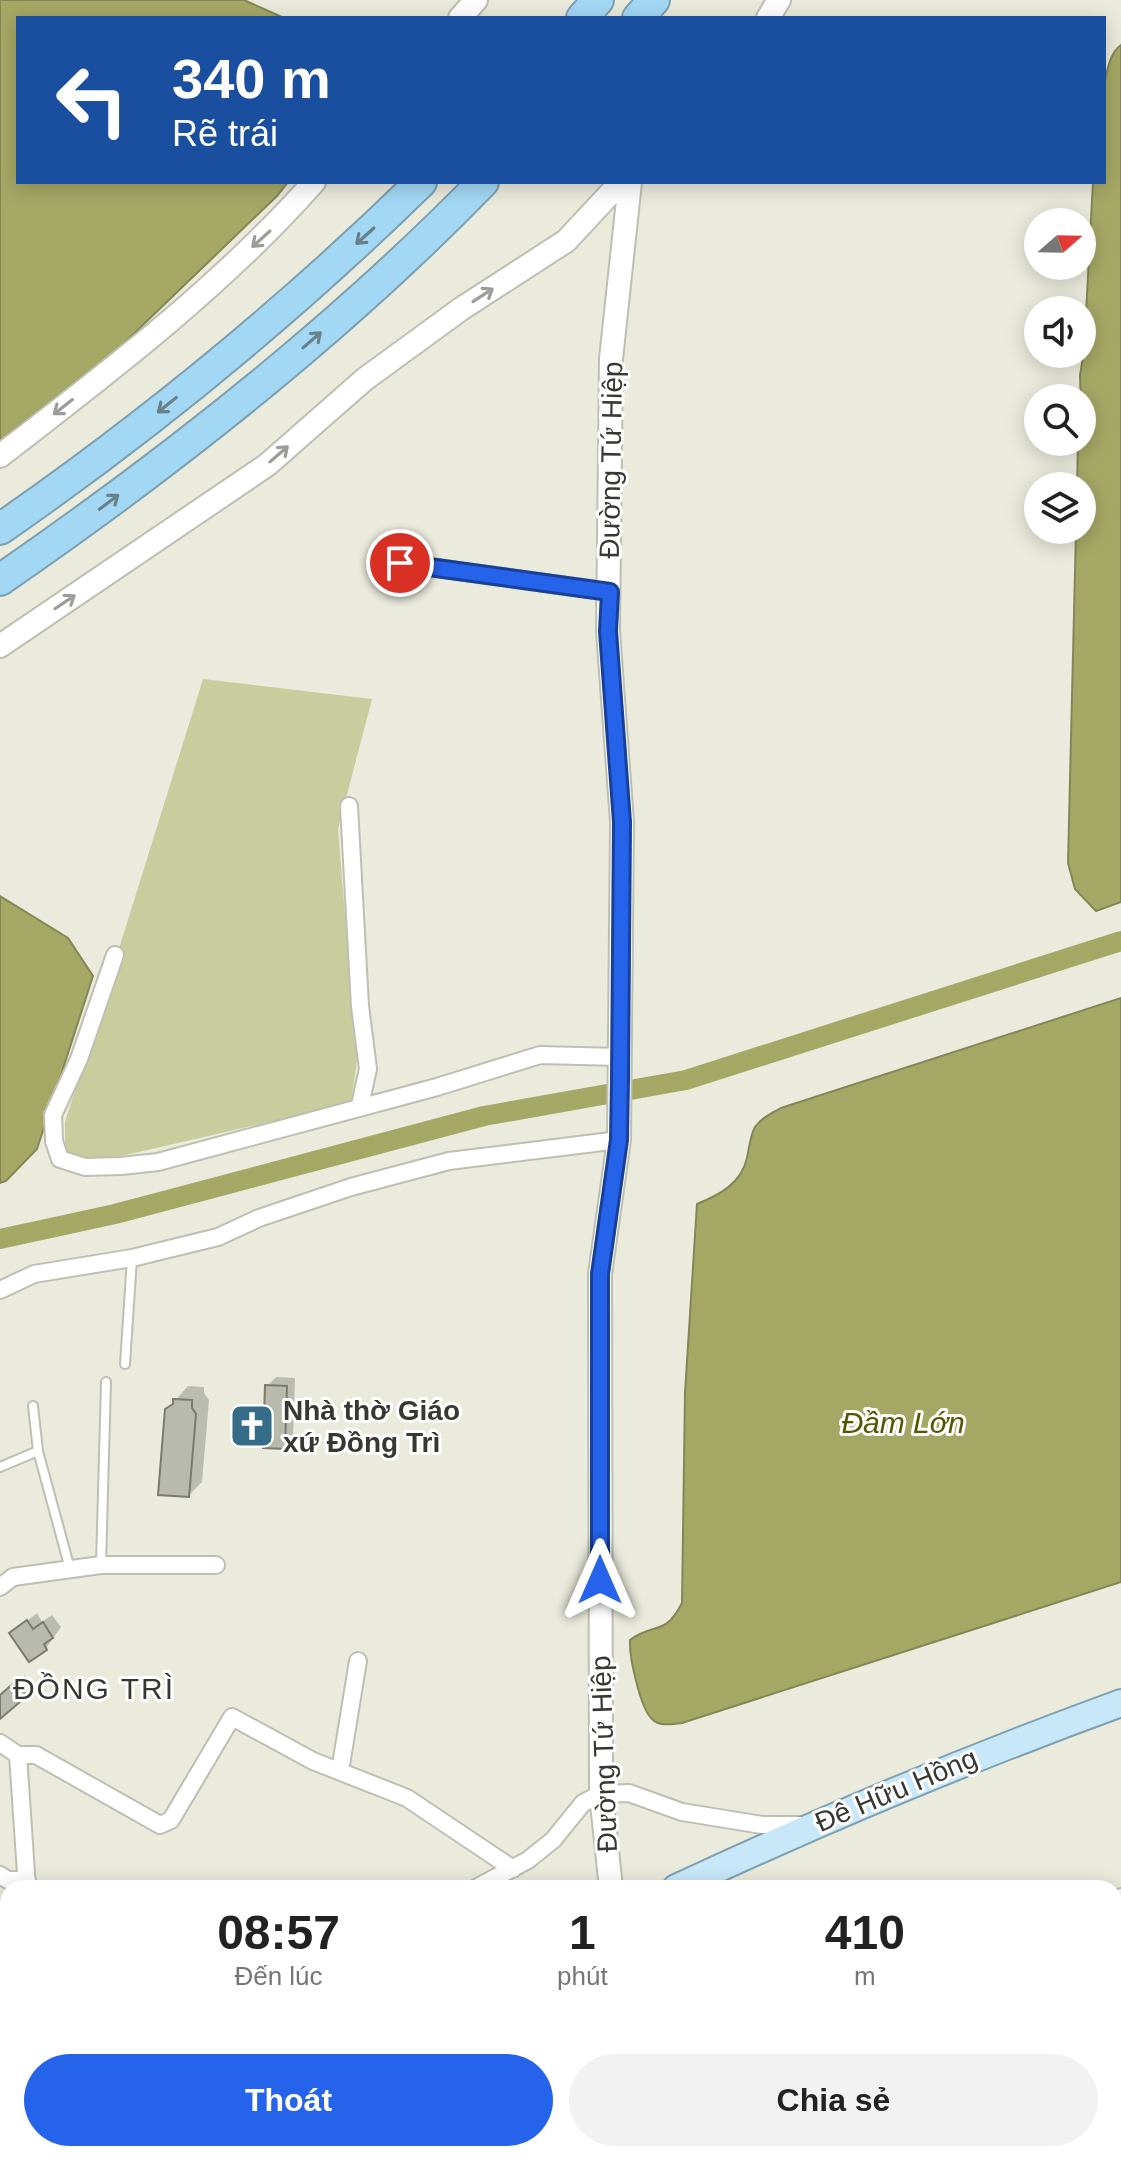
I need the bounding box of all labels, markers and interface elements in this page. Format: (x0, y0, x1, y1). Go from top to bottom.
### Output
text: 340 m (172, 47, 331, 110)
icon: left (40, 48, 144, 152)
text: Rẽ trái (172, 113, 278, 154)
north arrow (1024, 208, 1096, 280)
map controls (1024, 208, 1096, 544)
one-way arrow (355, 227, 375, 245)
one-way arrow (251, 229, 271, 247)
one-way arrow (471, 286, 494, 302)
button: sound (1024, 296, 1096, 368)
one-way arrow (301, 331, 321, 349)
street label: Đường Tứ Hiệp (594, 361, 628, 559)
button: search (1024, 384, 1096, 456)
one-way arrow (158, 396, 178, 414)
one-way arrow (53, 399, 74, 416)
one-way arrow (268, 446, 288, 464)
button: layers (1024, 472, 1096, 544)
one-way arrow (98, 494, 119, 511)
pin (366, 529, 434, 597)
icon: arrive (378, 541, 422, 585)
one-way arrow (53, 594, 75, 610)
place label: Nhà thờ Giáo xứ Đồng Trì (283, 1395, 460, 1458)
church icon: Nhà thờ Giáo xứ Đồng Trì (228, 1402, 276, 1450)
water label: Đầm Lớn (841, 1406, 965, 1439)
position arrow (558, 1538, 642, 1622)
street label: Đường Tứ Hiệp (585, 1655, 623, 1853)
district label: ĐỒNG TRÌ (13, 1672, 175, 1705)
street label: Đê Hữu Hồng (810, 1742, 982, 1838)
text: 08:57 (217, 1906, 340, 1959)
text: 1 (569, 1906, 596, 1959)
text: 410 (825, 1906, 905, 1959)
text: Đến lúc (234, 1961, 323, 1991)
text: phút (557, 1961, 608, 1991)
text: m (854, 1961, 876, 1991)
button: Thoát (24, 2054, 553, 2146)
button: Chia sẻ (569, 2054, 1098, 2146)

